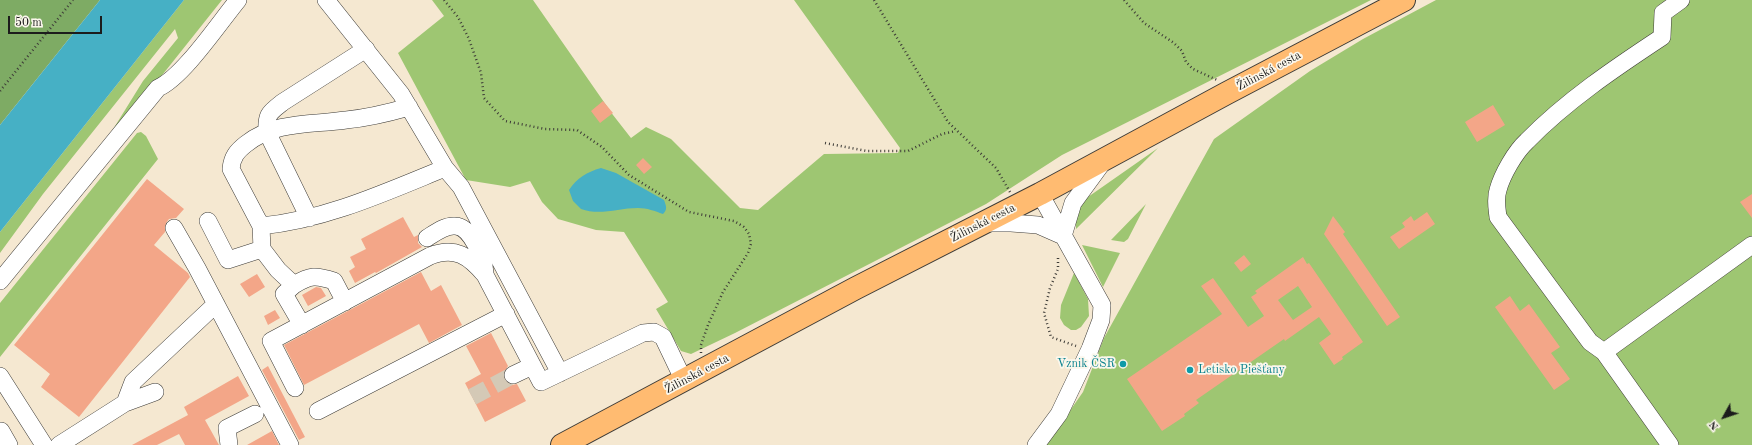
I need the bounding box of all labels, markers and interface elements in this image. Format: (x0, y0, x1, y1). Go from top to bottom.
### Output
scale bar (10, 8, 104, 34)
text: 50 m (15, 17, 42, 29)
street label: Žilinská cesta (1234, 48, 1304, 94)
street label: Žilinská cesta (948, 201, 1018, 245)
street label: Žilinská cesta (662, 351, 732, 397)
place label: Vznik ČSR (1057, 357, 1115, 371)
marker: Vznik ČSR (1118, 359, 1128, 369)
place label: Letisko Piešťany (1198, 363, 1285, 377)
marker: Letisko Piešťany (1185, 365, 1195, 375)
north arrow (1704, 397, 1744, 437)
text: N (1708, 418, 1721, 432)

